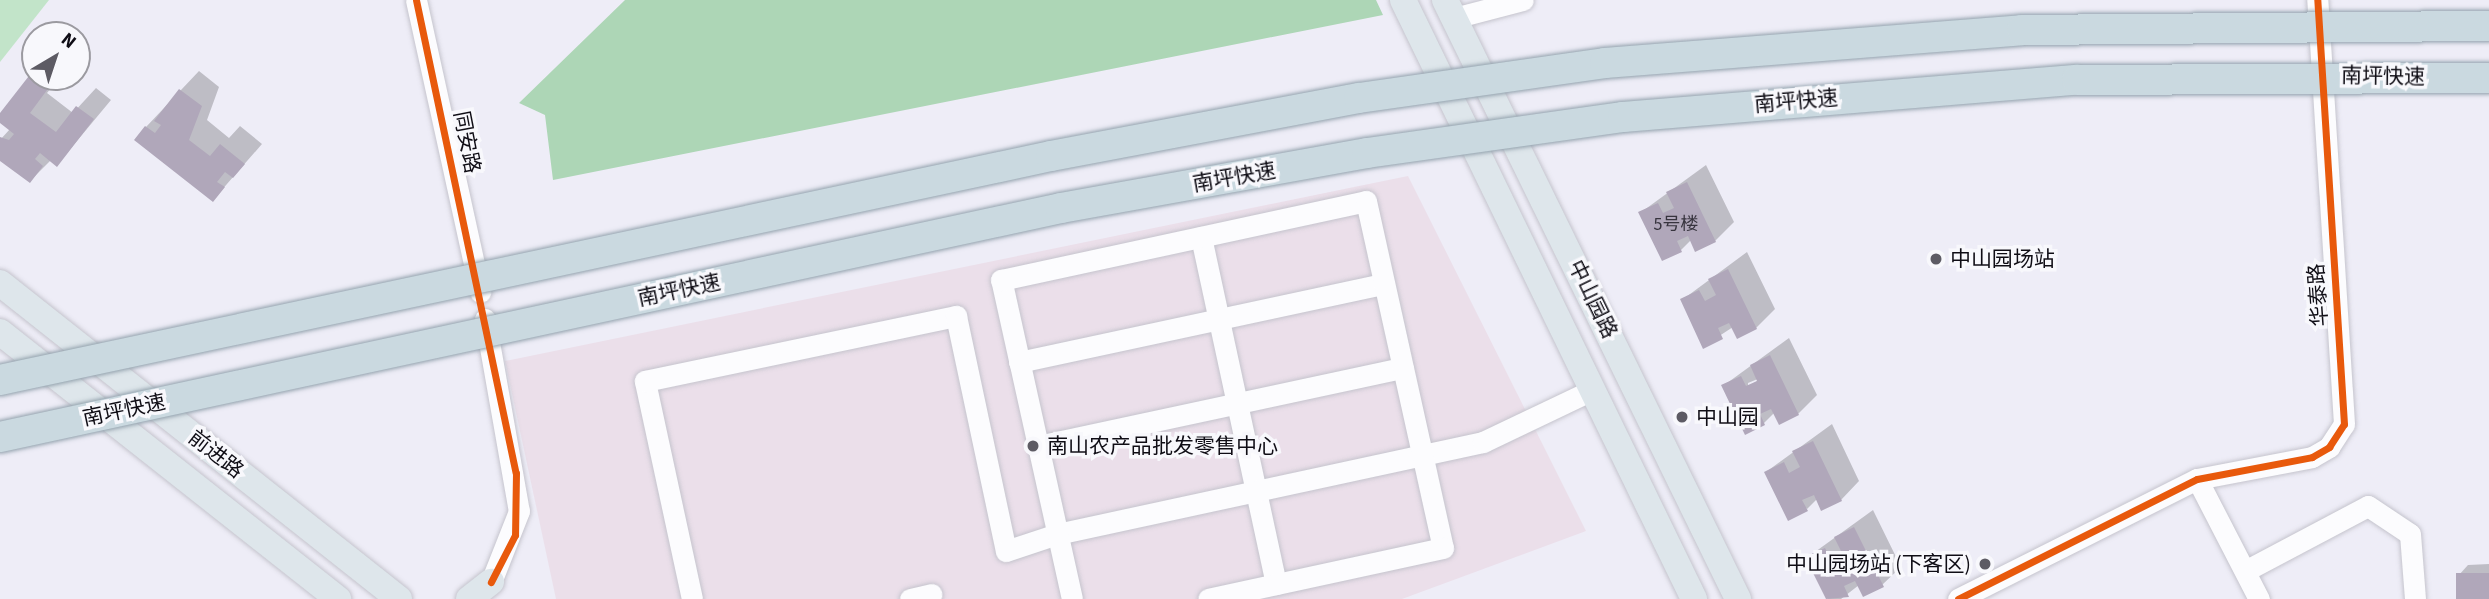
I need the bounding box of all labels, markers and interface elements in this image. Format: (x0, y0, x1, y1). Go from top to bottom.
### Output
north arrow (21, 21, 91, 91)
text: N (55, 26, 82, 55)
street label: 南坪快速 (2341, 63, 2425, 89)
street label: 南坪快速 (1753, 85, 1839, 117)
street label: 同安路 (449, 109, 485, 175)
street label: 南坪快速 (1190, 157, 1278, 197)
house number: 5号楼 (1654, 214, 1698, 236)
place label: 中山园场站 (1950, 246, 2055, 272)
marker: 中山园场站 (1928, 251, 1944, 267)
street label: 中山园路 (1563, 256, 1623, 342)
street label: 华泰路 (2303, 263, 2333, 327)
street label: 南坪快速 (635, 269, 723, 311)
street label: 南坪快速 (80, 389, 168, 431)
place label: 中山园 (1696, 404, 1759, 430)
marker: 中山园 (1674, 409, 1690, 425)
street label: 前进路 (183, 425, 249, 483)
place label: 南山农产品批发零售中心 (1047, 433, 1278, 459)
marker: 南山农产品批发零售中心 (1025, 438, 1041, 454)
place label: 中山园场站 (下客区) (1786, 551, 1971, 577)
marker: 中山园场站 (下客区) (1977, 556, 1993, 572)

